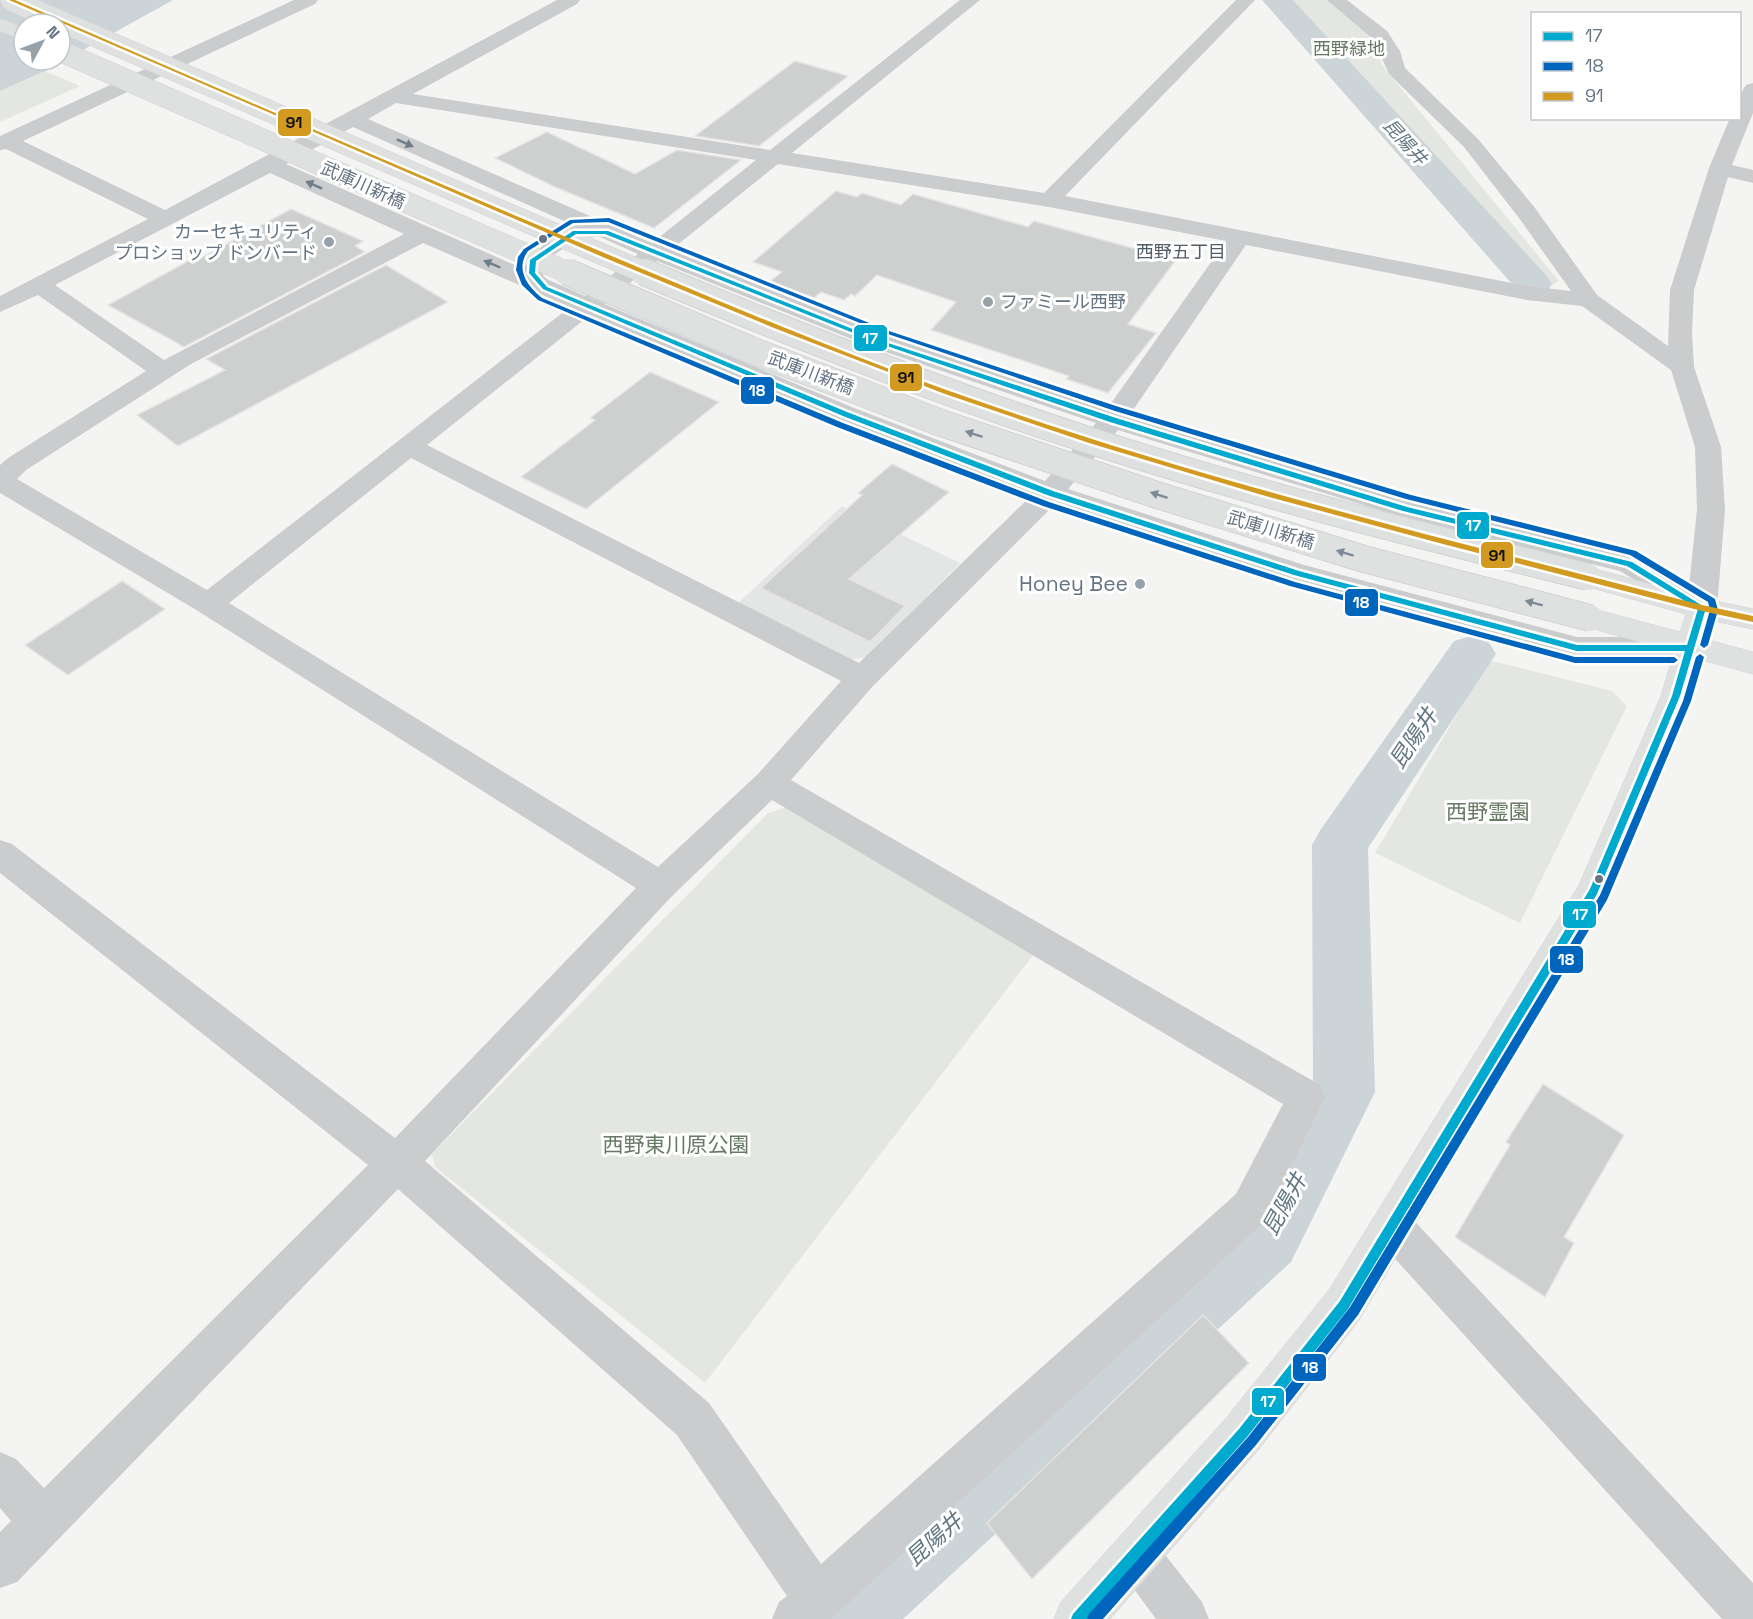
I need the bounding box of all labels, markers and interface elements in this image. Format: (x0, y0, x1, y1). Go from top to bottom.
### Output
north arrow (12, 12, 72, 72)
legend (1531, 12, 1741, 120)
text: N (41, 22, 64, 43)
text: 17 (1585, 24, 1603, 47)
park label: 西野緑地 (1313, 37, 1385, 60)
text: 18 (1585, 54, 1604, 77)
text: 91 (1585, 84, 1604, 107)
line badge: 91 (277, 108, 312, 137)
text: 91 (285, 112, 303, 133)
water label: 昆陽井 (1379, 114, 1433, 171)
one-way arrow (397, 138, 414, 147)
street label: 武庫川新橋 (317, 156, 409, 213)
one-way arrow (304, 180, 322, 190)
place label: カーセキュリティ プロショップ ドンバード (114, 220, 317, 264)
unlabelled marker (537, 233, 549, 245)
marker: カーセキュリティ プロショップ ドンバード (322, 235, 336, 249)
district label: 西野五丁目 (1136, 240, 1226, 263)
one-way arrow (482, 259, 500, 269)
place label: ファミール西野 (1000, 290, 1126, 313)
marker: ファミール西野 (981, 295, 995, 309)
line badge: 17 (853, 324, 888, 352)
text: 17 (862, 328, 878, 349)
street label: 武庫川新橋 (765, 346, 857, 399)
line badge: 91 (889, 363, 923, 392)
text: 91 (897, 367, 915, 388)
line badge: 18 (740, 376, 775, 405)
text: 18 (749, 380, 766, 401)
one-way arrow (965, 428, 983, 438)
one-way arrow (1150, 490, 1168, 499)
street label: 武庫川新橋 (1225, 505, 1318, 554)
line badge: 17 (1456, 511, 1490, 540)
text: 17 (1465, 515, 1481, 536)
line badge: 91 (1480, 541, 1514, 569)
text: 91 (1488, 545, 1506, 566)
one-way arrow (1336, 548, 1354, 557)
place label: Honey Bee (1019, 570, 1128, 597)
marker: Honey Bee (1133, 577, 1147, 591)
line badge: 18 (1344, 588, 1379, 617)
text: 18 (1353, 592, 1370, 613)
one-way arrow (1525, 598, 1543, 607)
water label: 昆陽井 (1383, 701, 1444, 773)
park label: 西野霊園 (1446, 798, 1530, 825)
unlabelled marker (1593, 873, 1605, 885)
line badge: 17 (1562, 900, 1597, 929)
text: 17 (1572, 904, 1588, 925)
line badge: 18 (1549, 945, 1584, 974)
text: 18 (1558, 949, 1575, 970)
park label: 西野東川原公園 (603, 1131, 750, 1158)
water label: 昆陽井 (1256, 1167, 1313, 1240)
line badge: 18 (1292, 1353, 1327, 1382)
text: 18 (1302, 1357, 1319, 1378)
line badge: 17 (1251, 1387, 1285, 1416)
text: 17 (1260, 1391, 1276, 1412)
water label: 昆陽井 (900, 1505, 969, 1571)

